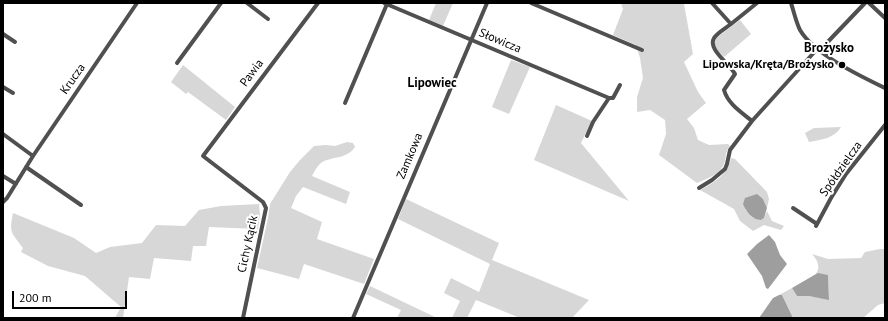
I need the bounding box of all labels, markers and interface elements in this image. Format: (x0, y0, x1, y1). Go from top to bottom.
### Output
street label: Słowicza (477, 26, 523, 56)
district label: Brożysko (804, 40, 854, 56)
street label: Pawia (237, 57, 267, 89)
place label: Lipowska/Kręta/Brożysko (703, 58, 834, 72)
marker: Lipowska/Kręta/Brożysko (837, 60, 847, 70)
street label: Krucza (57, 61, 89, 97)
district label: Lipowiec (407, 75, 457, 91)
street label: Zamkowa (394, 131, 426, 181)
street label: Spółdzielcza (817, 139, 865, 199)
street label: Cichy Kącik (235, 214, 261, 274)
scale bar (14, 283, 129, 309)
text: 200 m (19, 290, 52, 305)

